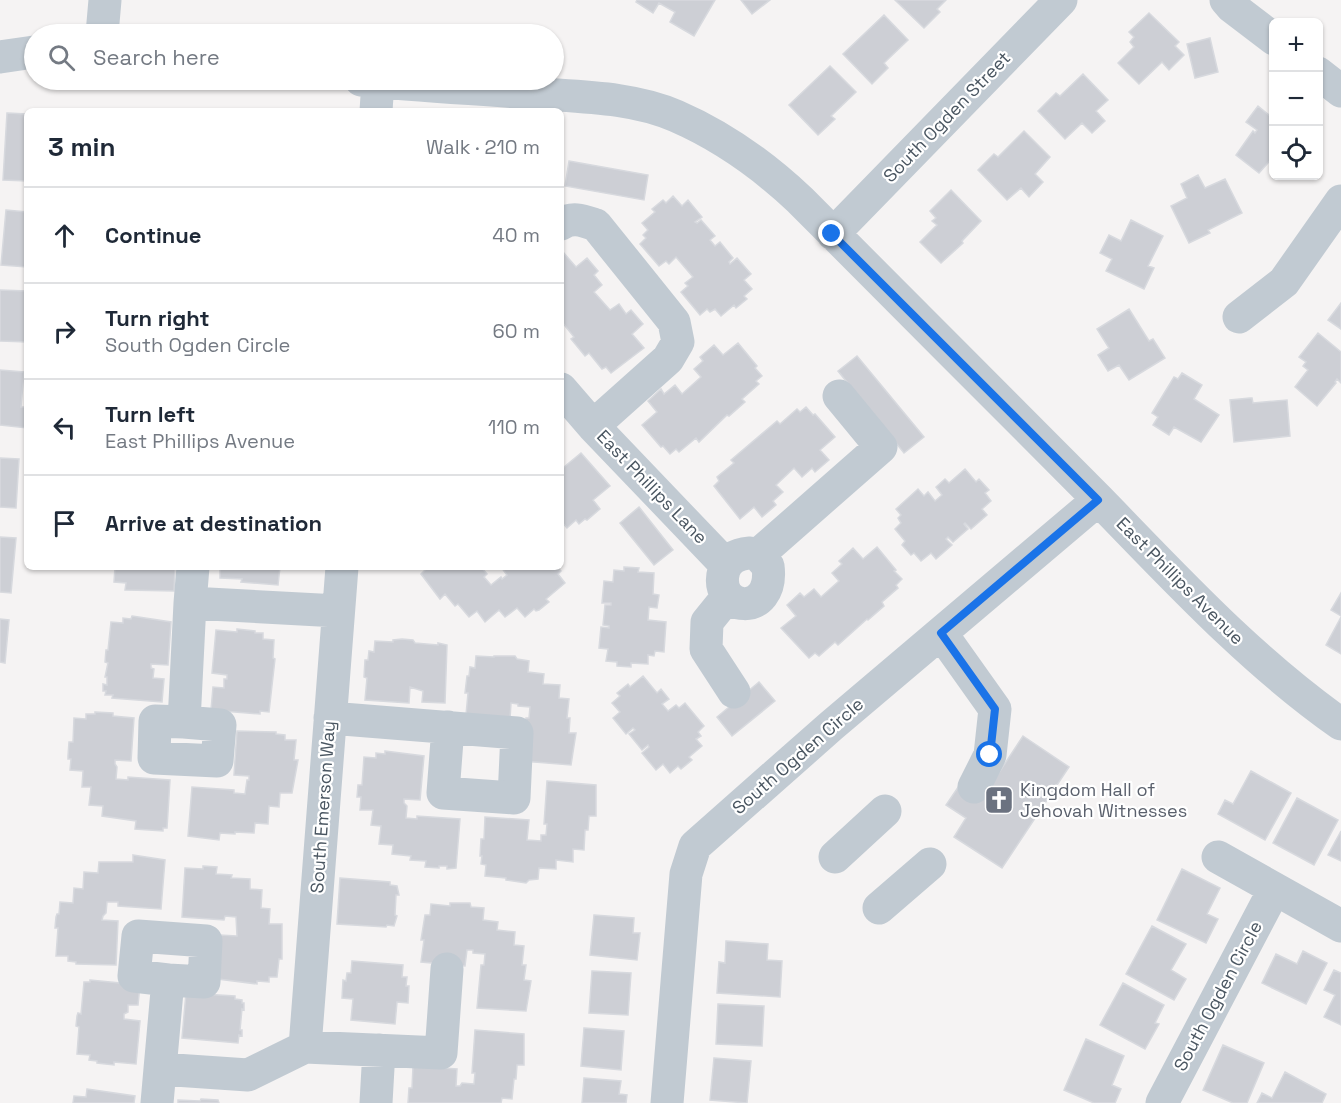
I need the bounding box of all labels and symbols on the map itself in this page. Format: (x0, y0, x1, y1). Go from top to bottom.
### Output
street label: South Ogden Street (878, 46, 1015, 187)
route end (818, 220, 844, 246)
street label: East Phillips Lane (592, 425, 713, 548)
street label: East Phillips Avenue (1112, 512, 1249, 649)
street label: South Ogden Circle (727, 692, 868, 819)
street label: South Emerson Way (305, 720, 340, 894)
route start (976, 741, 1002, 767)
place label: Kingdom Hall of Jehovah Witnesses (1020, 778, 1187, 822)
church icon: Kingdom Hall of Jehovah Witnesses (983, 784, 1015, 816)
street label: South Ogden Circle (1168, 917, 1267, 1075)

